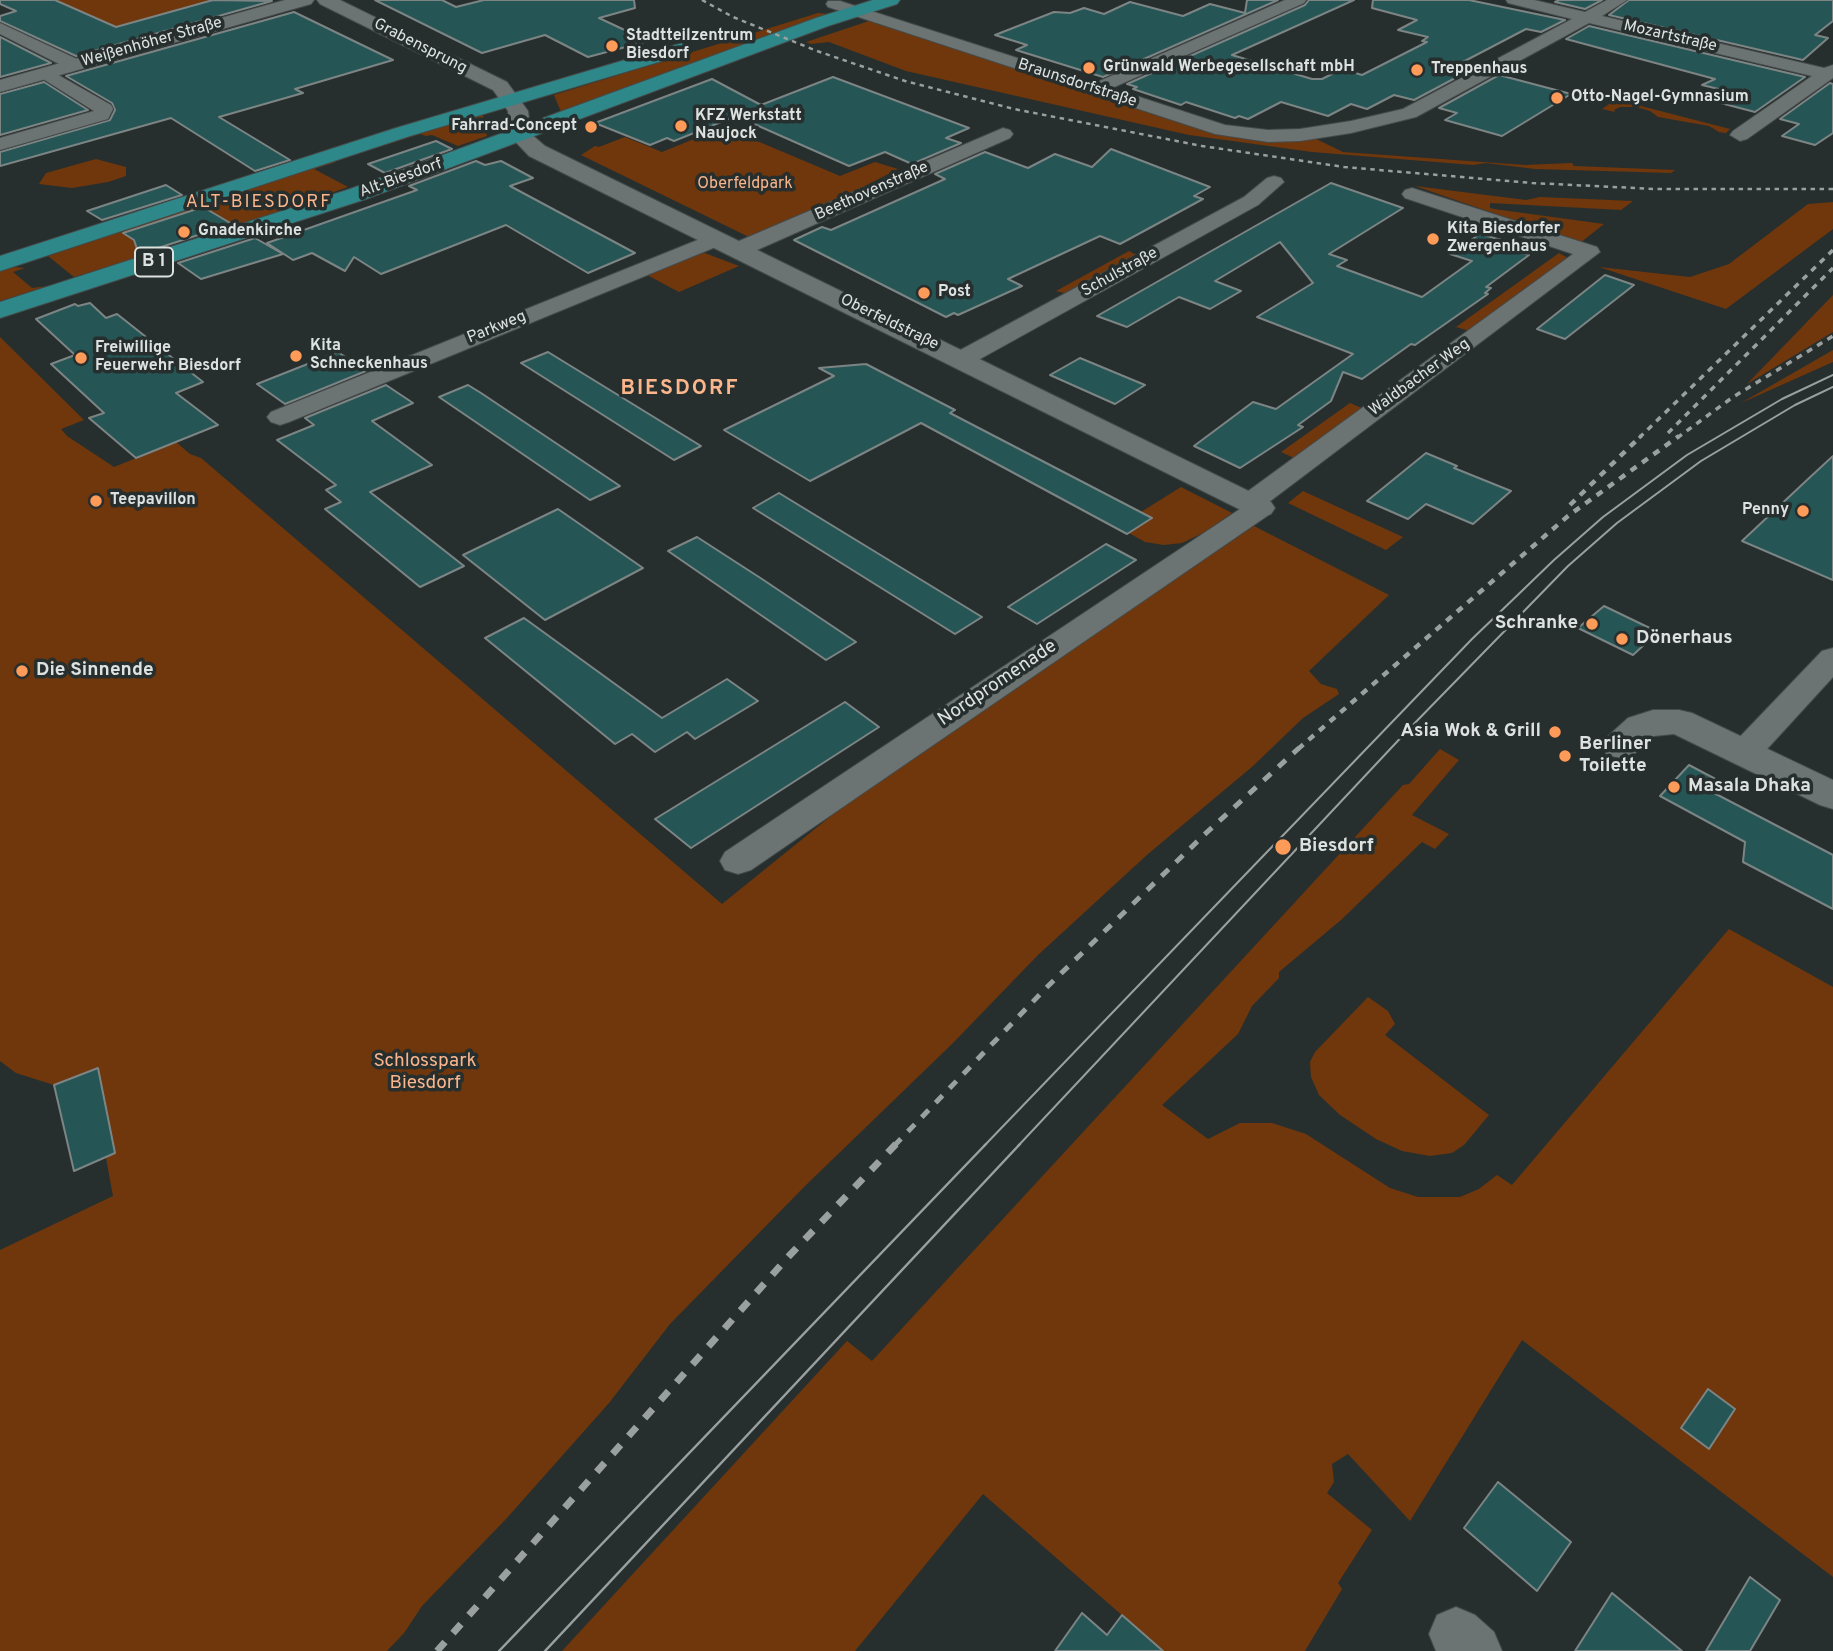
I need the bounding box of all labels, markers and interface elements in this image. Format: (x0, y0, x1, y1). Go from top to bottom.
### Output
street label: Weißenhöher Straße (80, 14, 224, 72)
street label: Grabensprung (370, 15, 470, 79)
street label: Mozartstraße (1621, 17, 1719, 57)
place label: Stadtteilzentrum Biesdorf (626, 27, 753, 65)
marker: Stadtteilzentrum Biesdorf (604, 38, 620, 54)
street label: Braunsdorfstraße (1015, 56, 1139, 112)
place label: Grünwald Werbegesellschaft mbH (1103, 58, 1355, 78)
marker: Grünwald Werbegesellschaft mbH (1081, 60, 1097, 76)
place label: Treppenhaus (1431, 60, 1527, 80)
marker: Treppenhaus (1409, 62, 1425, 78)
place label: Otto-Nagel-Gymnasium (1571, 88, 1749, 108)
marker: Otto-Nagel-Gymnasium (1549, 90, 1565, 106)
place label: KFZ Werkstatt Naujock (695, 107, 802, 145)
place label: Fahrrad-Concept (451, 117, 577, 137)
marker: KFZ Werkstatt Naujock (673, 118, 689, 134)
marker: Fahrrad-Concept (583, 119, 599, 135)
street label: Alt-Biesdorf (357, 155, 445, 203)
street label: Beethovenstraße (812, 158, 932, 226)
park label: Oberfeldpark (697, 175, 793, 195)
district label: ALT-BIESDORF (187, 192, 331, 214)
place label: Kita Biesdorfer Zwergenhaus (1447, 220, 1560, 258)
place label: Gnadenkirche (198, 222, 302, 242)
marker: Gnadenkirche (176, 224, 192, 240)
marker: Kita Biesdorfer Zwergenhaus (1425, 231, 1441, 247)
street label: Schulstraße (1079, 244, 1161, 302)
road number: B 1 (135, 248, 173, 276)
place label: Post (938, 283, 971, 303)
marker: Post (916, 285, 932, 301)
street label: Oberfeldstraße (837, 291, 941, 355)
street label: Parkweg (465, 307, 529, 349)
street label: Waldbacher Weg (1366, 335, 1474, 421)
place label: Kita Schneckenhaus (310, 337, 428, 375)
place label: Freiwillige Feuerwehr Biesdorf (95, 339, 241, 377)
marker: Kita Schneckenhaus (288, 348, 304, 364)
marker: Freiwillige Feuerwehr Biesdorf (73, 350, 89, 366)
district label: BIESDORF (622, 377, 738, 403)
place label: Teepavillon (110, 491, 196, 511)
marker: Teepavillon (88, 493, 104, 509)
place label: Penny (1742, 501, 1789, 521)
marker: Penny (1795, 503, 1811, 519)
place label: Schranke (1495, 613, 1578, 635)
marker: Schranke (1584, 616, 1600, 632)
place label: Dönerhaus (1636, 628, 1733, 650)
marker: Dönerhaus (1614, 631, 1630, 647)
street label: Nordpromenade (934, 636, 1062, 732)
place label: Die Sinnende (36, 660, 153, 682)
marker: Die Sinnende (14, 663, 30, 679)
place label: Asia Wok & Grill (1401, 721, 1541, 743)
marker: Asia Wok & Grill (1547, 724, 1563, 740)
place label: Berliner Toilette (1579, 734, 1652, 778)
marker: Berliner Toilette (1557, 748, 1573, 764)
place label: Masala Dhaka (1688, 776, 1811, 798)
marker: Masala Dhaka (1666, 779, 1682, 795)
place label: Biesdorf (1299, 836, 1374, 858)
marker: Biesdorf (1273, 837, 1293, 857)
park label: Schlosspark Biesdorf (373, 1051, 477, 1095)

